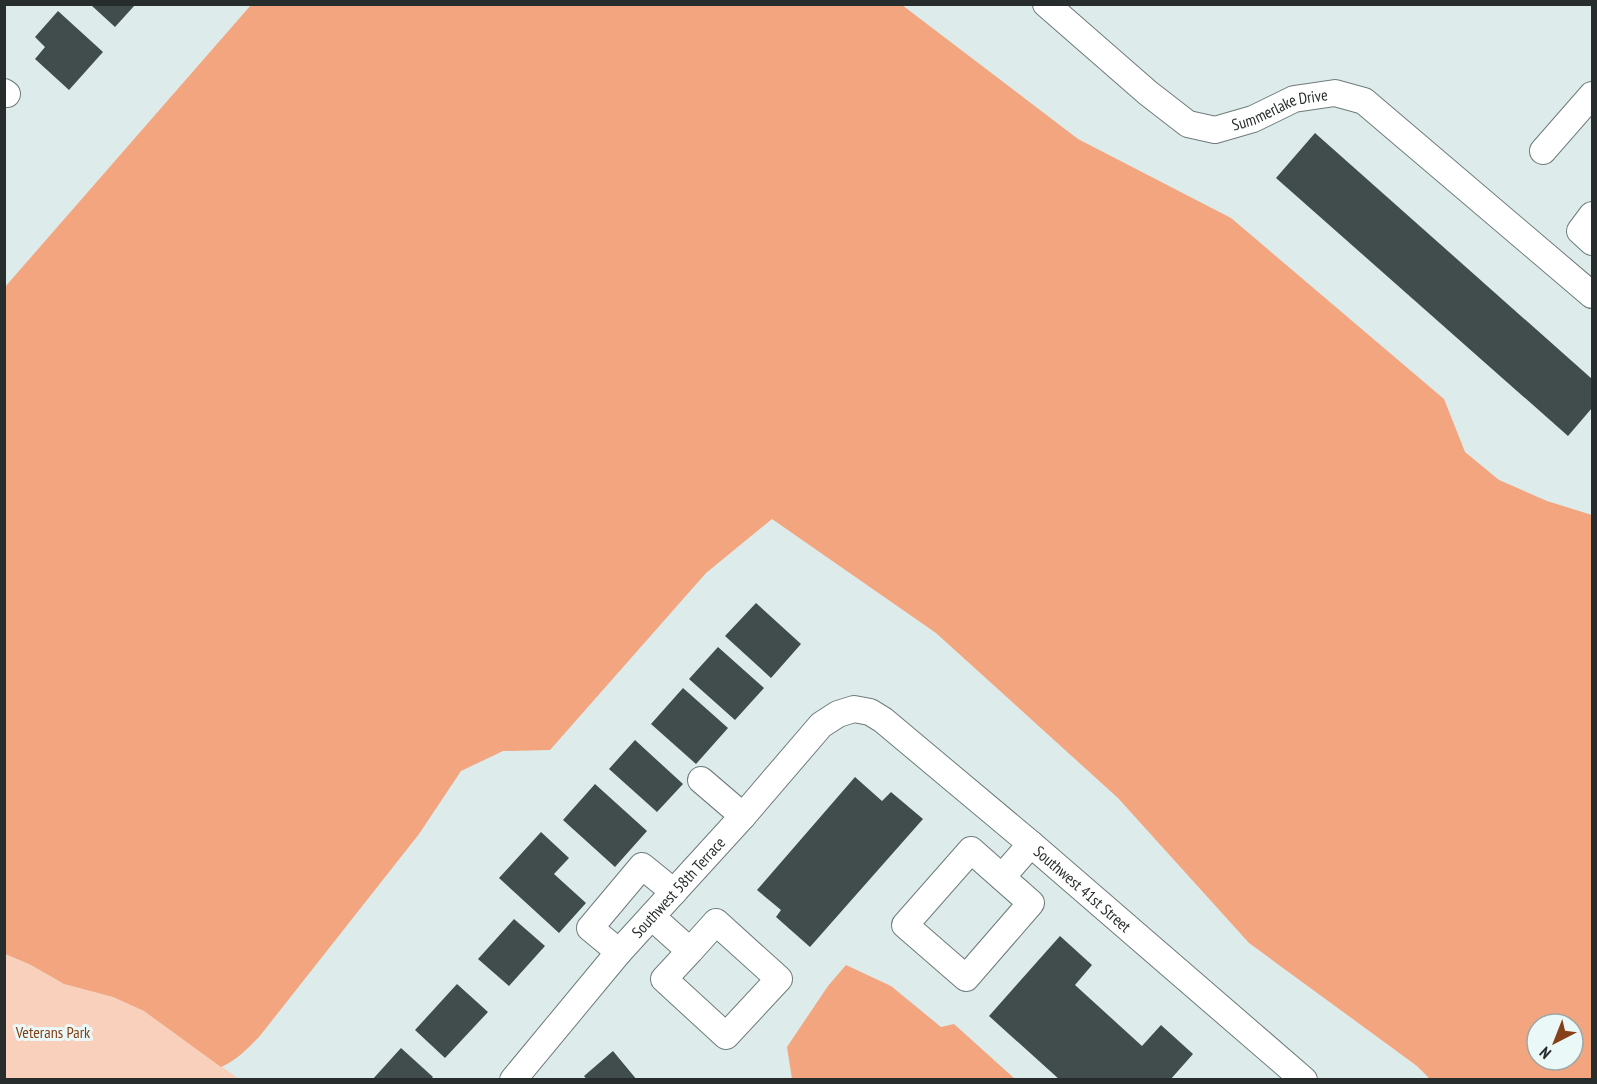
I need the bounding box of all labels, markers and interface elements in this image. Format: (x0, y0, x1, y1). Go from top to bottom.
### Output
street label: Summerlake Drive (1229, 84, 1329, 135)
street label: Southwest 58th Terrace (627, 833, 729, 942)
street label: Southwest 41st Street (1030, 841, 1136, 937)
north arrow (1525, 1012, 1585, 1072)
park label: Veterans Park (15, 1022, 91, 1042)
text: N (1535, 1043, 1555, 1063)

